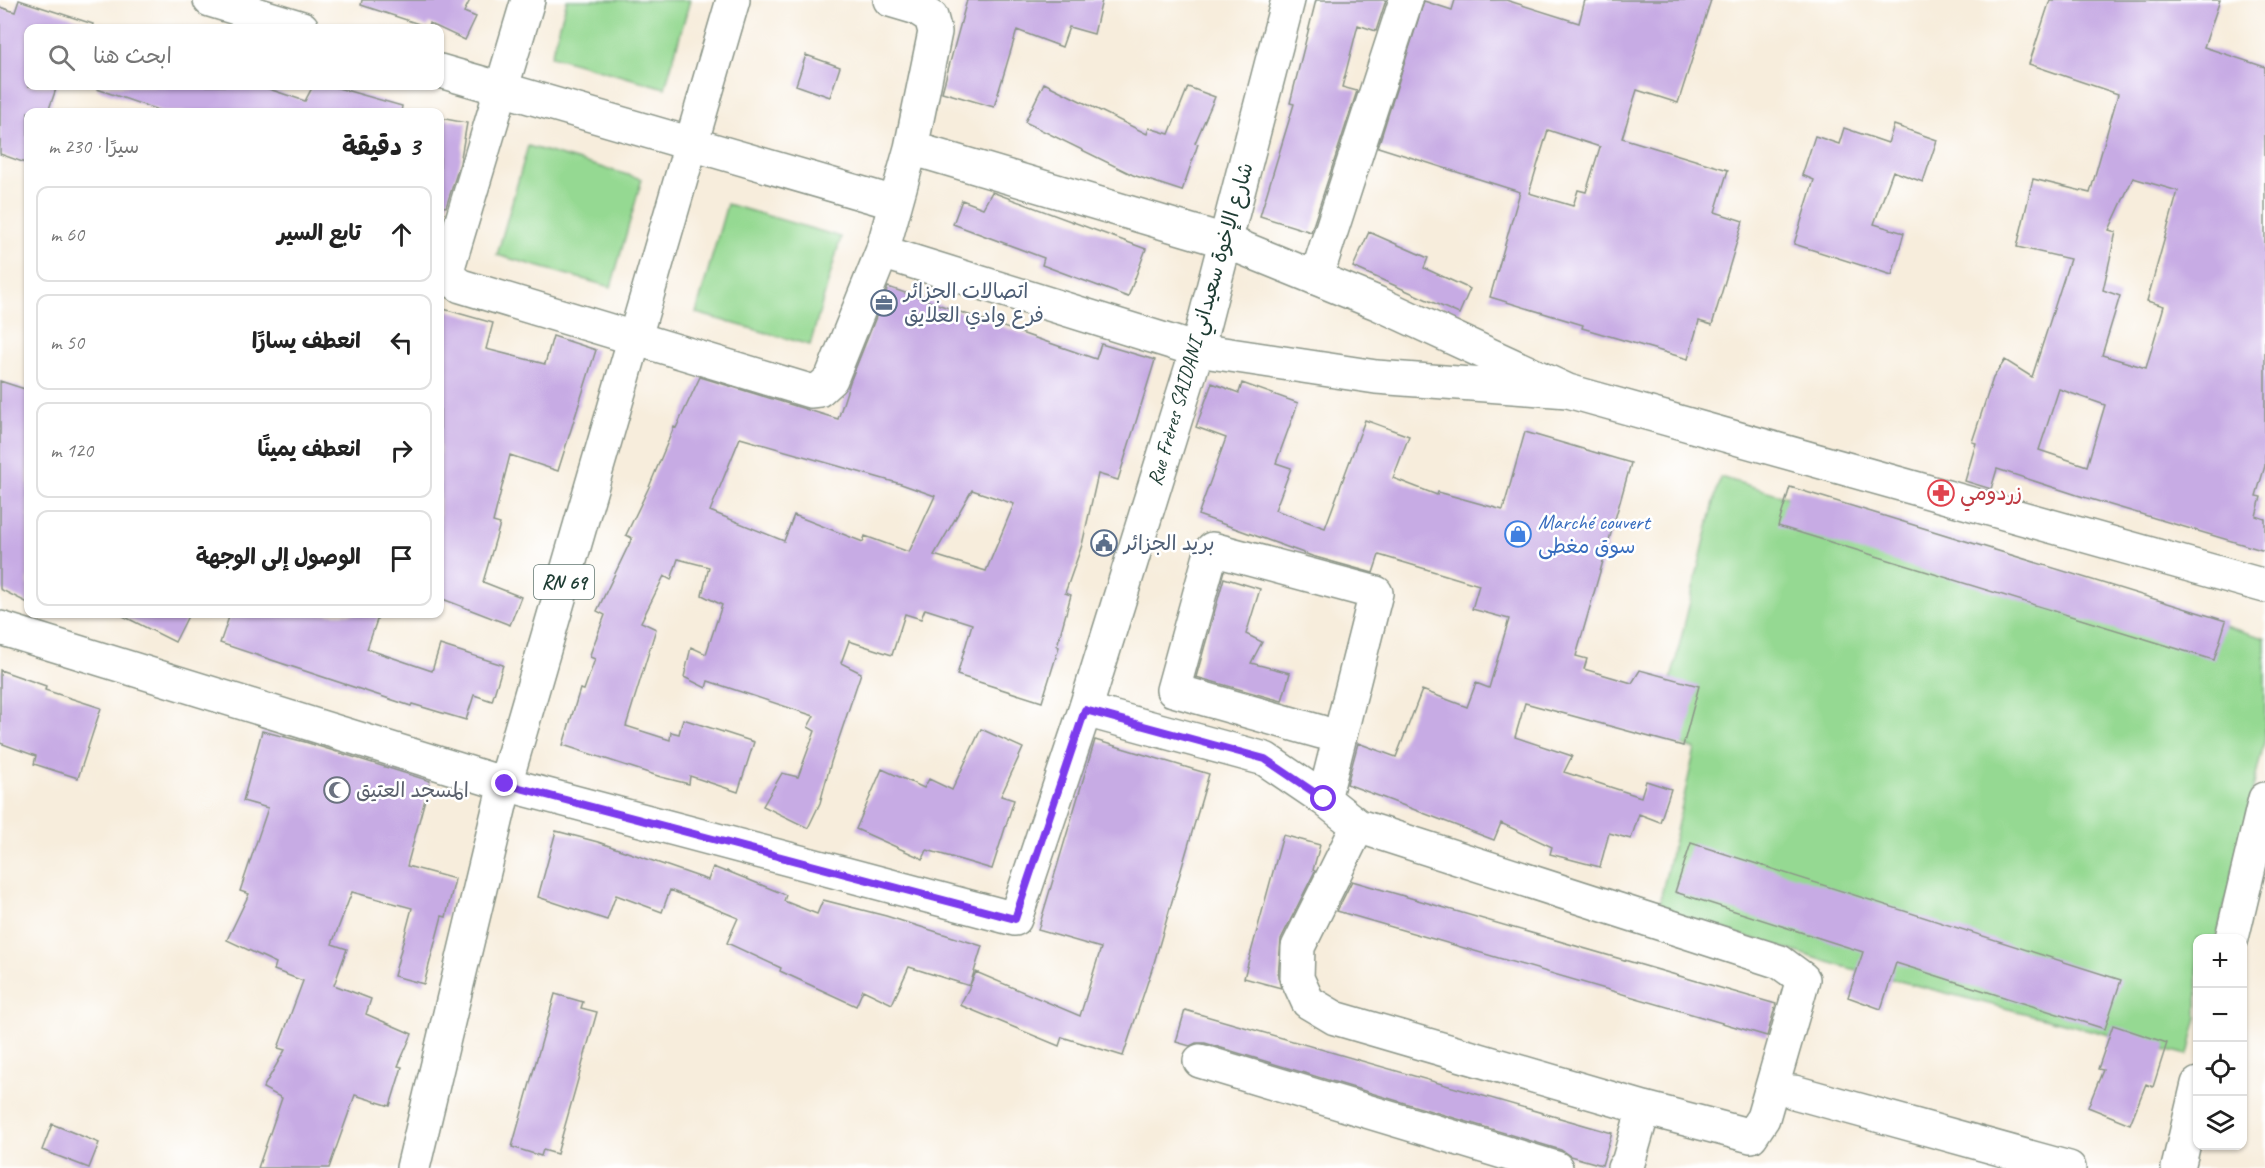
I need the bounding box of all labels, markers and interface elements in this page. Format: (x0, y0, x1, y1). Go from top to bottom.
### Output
search box (24, 24, 444, 90)
icon: search (45, 41, 78, 74)
text: ابحث هنا (93, 42, 172, 70)
text: 3 دقيقة (342, 130, 420, 163)
text: سيرًا · 230 m (48, 134, 139, 159)
street label: Rue Frères SAIDANI شارع الإخوة سعيداني (1141, 159, 1264, 490)
icon: ahead (385, 218, 418, 251)
text: تابع السير (277, 219, 361, 247)
text: 60 m (50, 222, 84, 247)
place label: اتصالات الجزائر فرع وادي العلايق (902, 278, 1044, 330)
office icon: اتصالات الجزائر فرع وادي العلايق (869, 288, 899, 318)
icon: left (385, 326, 418, 359)
text: انعطف يسارًا (252, 327, 361, 355)
text: 50 m (50, 330, 84, 355)
icon: right (385, 434, 418, 467)
text: انعطف يمينًا (257, 435, 361, 463)
text: 120 m (50, 438, 93, 463)
pharmacy icon: زردومي (1926, 478, 1956, 508)
place label: زردومي (1960, 480, 2022, 512)
place label: Marché couvert سوق مغطى (1538, 509, 1652, 560)
shop icon: Marché couvert سوق مغطى (1503, 519, 1533, 549)
public building icon: بريد الجزائر (1089, 528, 1119, 558)
place label: بريد الجزائر (1122, 530, 1215, 556)
icon: arrive (385, 542, 418, 575)
text: الوصول إلى الوجهة (196, 543, 361, 571)
road number: RN 69 (534, 565, 594, 599)
route end (491, 770, 517, 796)
mosque icon: المسجد العتيق (322, 775, 352, 805)
place label: المسجد العتيق (356, 777, 469, 803)
route start (1310, 785, 1336, 811)
map controls (2193, 934, 2247, 1150)
button: + (2193, 934, 2247, 988)
button: − (2193, 988, 2247, 1042)
button: locate (2193, 1042, 2247, 1096)
button: layers (2193, 1096, 2247, 1150)

